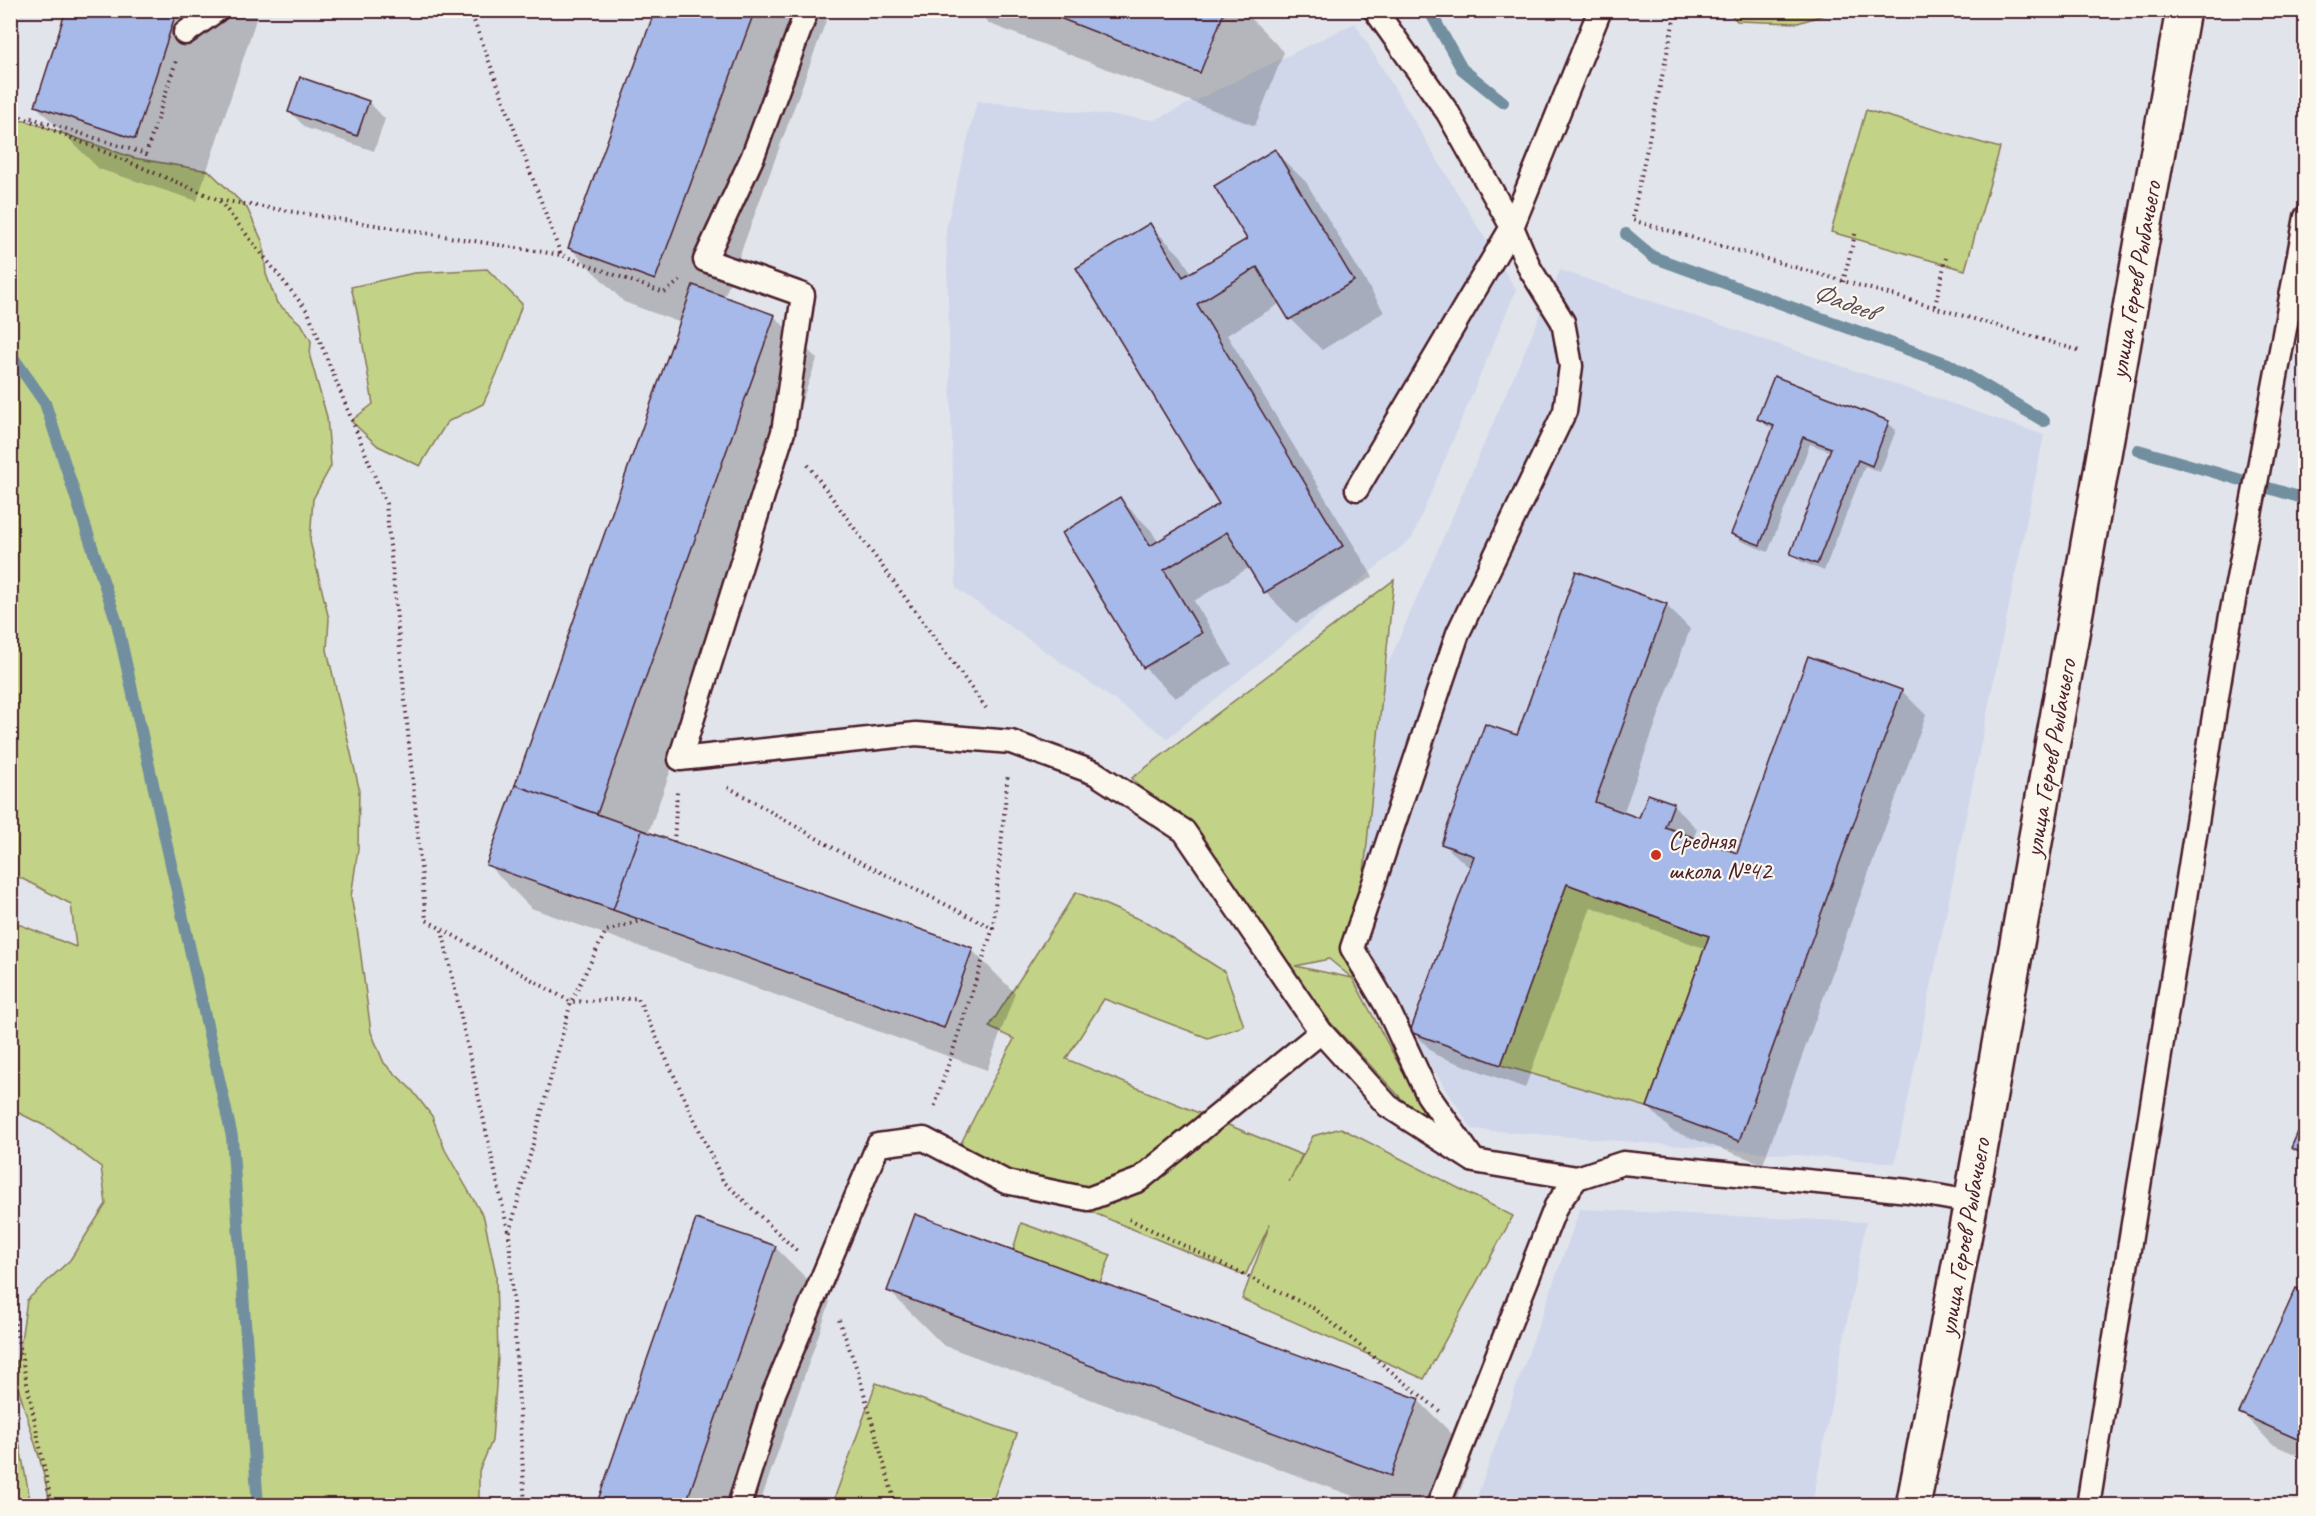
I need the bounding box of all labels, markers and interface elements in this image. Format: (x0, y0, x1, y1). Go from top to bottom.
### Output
street label: улица Героев Рыбачьего (2101, 177, 2169, 383)
water label: Фадеев (1808, 274, 1889, 331)
street label: улица Героев Рыбачьего (2016, 655, 2084, 861)
place label: Средняя школа №42 (1668, 824, 1774, 887)
marker: Средняя школа №42 (1649, 848, 1663, 862)
street label: улица Героев Рыбачьего (1930, 1134, 1998, 1340)

